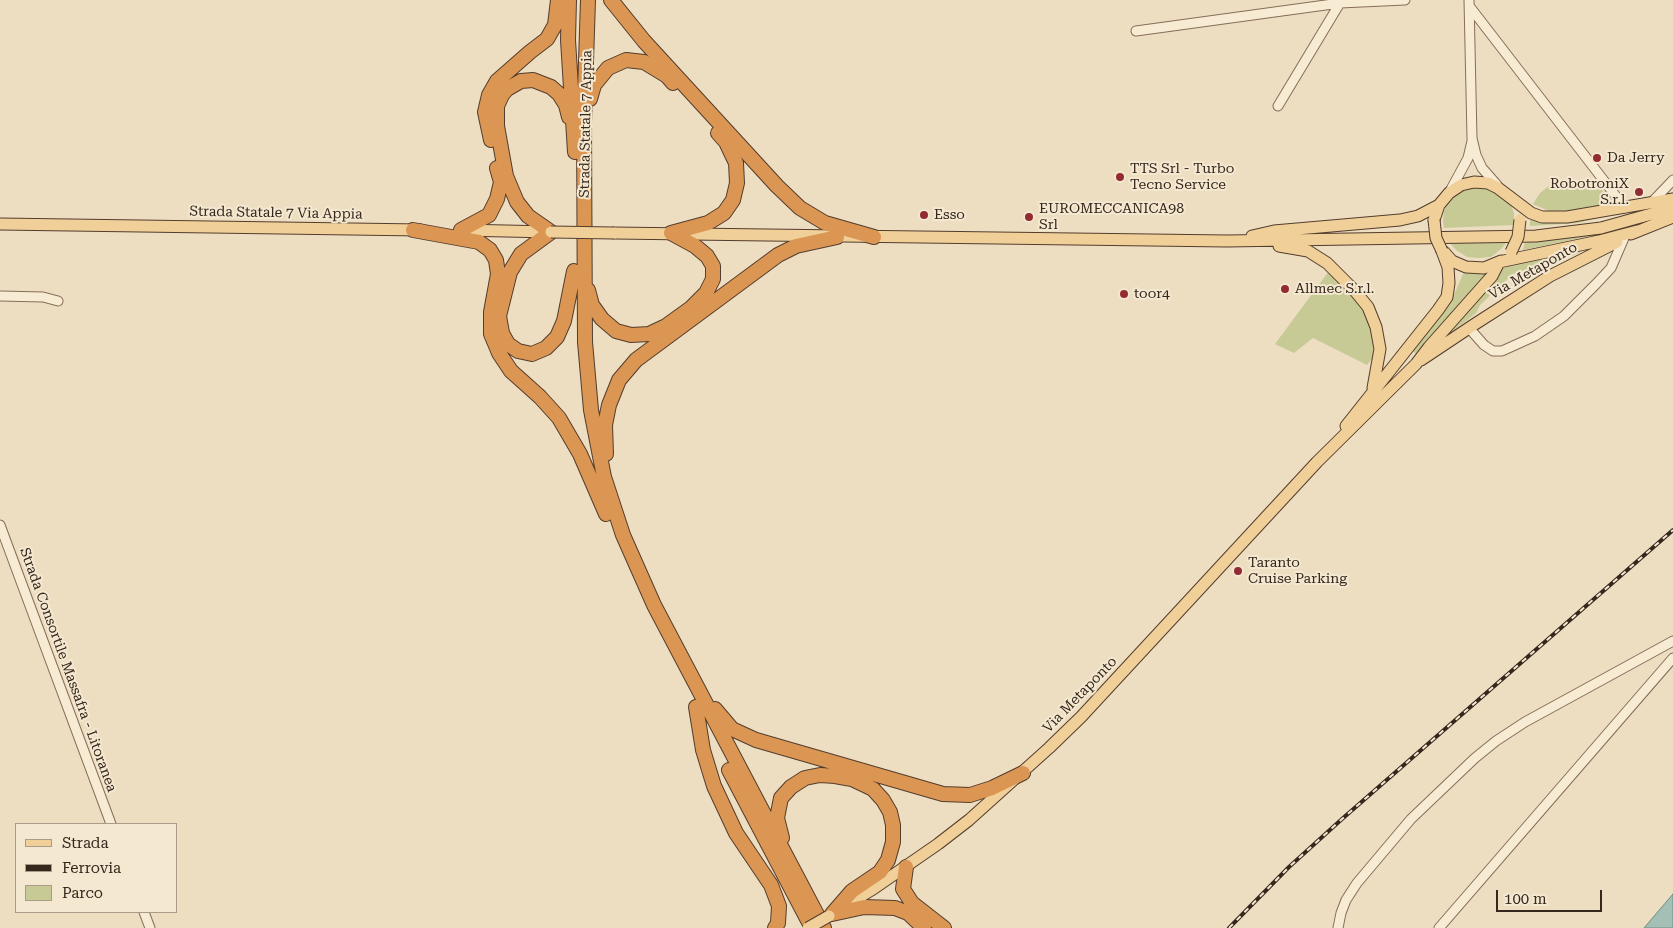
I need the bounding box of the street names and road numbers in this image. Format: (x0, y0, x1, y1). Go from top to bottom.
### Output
street label: Strada Statale 7 Appia (576, 50, 596, 198)
street label: Strada Statale 7 Via Appia (189, 203, 363, 223)
street label: Via Metaponto (1486, 239, 1580, 303)
street label: Strada Consortile Massafra - Litoranea (16, 546, 120, 794)
street label: Via Metaponto (1039, 653, 1121, 737)

